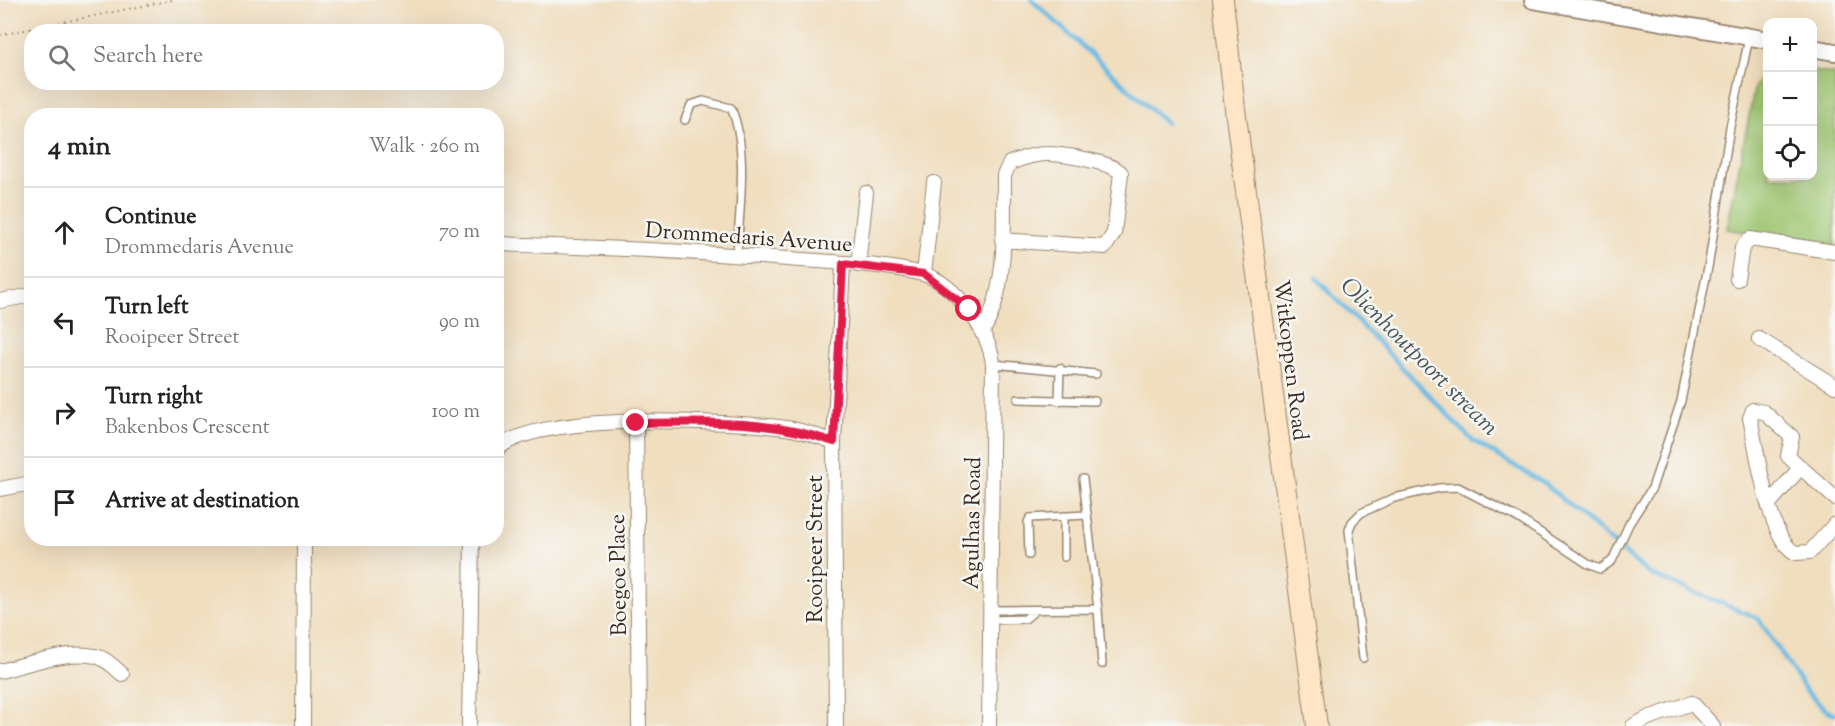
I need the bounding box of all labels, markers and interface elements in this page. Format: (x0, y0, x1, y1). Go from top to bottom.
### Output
map controls (1763, 18, 1817, 180)
button: + (1763, 18, 1817, 72)
search box (24, 24, 504, 90)
icon: search (45, 41, 78, 74)
text: Search here (93, 41, 203, 73)
button: − (1763, 72, 1817, 126)
button: locate (1763, 126, 1817, 180)
text: 4 min (48, 129, 111, 166)
text: Walk · 260 m (369, 133, 480, 162)
text: Continue (105, 202, 196, 234)
icon: ahead (48, 216, 81, 249)
street label: Drommedaris Avenue (644, 216, 854, 262)
text: 70 m (439, 218, 480, 247)
text: Drommedaris Avenue (105, 234, 294, 263)
water label: Olienhoutpoort stream (1332, 270, 1506, 444)
street label: Witkoppen Road (1263, 278, 1315, 443)
text: Turn left (105, 292, 188, 324)
route start (955, 295, 981, 321)
icon: left (48, 306, 81, 339)
text: 90 m (439, 308, 480, 337)
text: Rooipeer Street (105, 324, 239, 353)
text: Turn right (105, 382, 202, 414)
icon: right (48, 396, 81, 429)
text: 100 m (431, 398, 480, 427)
route end (622, 409, 648, 435)
text: Bakenbos Crescent (105, 414, 270, 443)
street label: Agulhas Road (957, 456, 991, 590)
street label: Rooipeer Street (801, 475, 833, 623)
icon: arrive (48, 486, 81, 519)
text: Arrive at destination (105, 486, 300, 518)
street label: Boegoe Place (603, 514, 637, 636)

